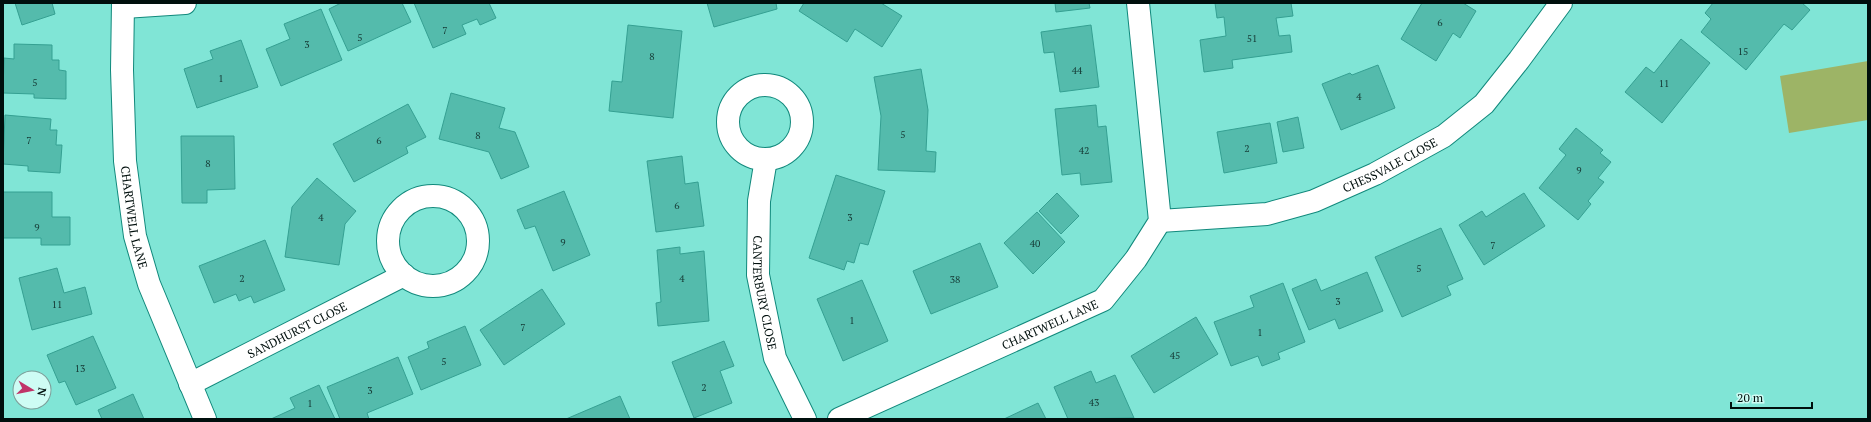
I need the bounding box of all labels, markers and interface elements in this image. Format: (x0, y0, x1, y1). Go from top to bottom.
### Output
house number: 6 (1437, 16, 1443, 29)
house number: 7 (442, 24, 448, 37)
house number: 5 (357, 31, 363, 44)
house number: 51 (1247, 32, 1257, 45)
house number: 3 (304, 38, 310, 51)
house number: 15 (1738, 45, 1748, 58)
house number: 8 (649, 50, 655, 63)
house number: 44 (1072, 64, 1083, 77)
house number: 1 (218, 72, 224, 85)
house number: 5 (32, 76, 38, 89)
house number: 11 (1659, 77, 1669, 90)
house number: 4 (1356, 90, 1362, 103)
house number: 5 (900, 128, 906, 141)
house number: 8 (475, 129, 481, 142)
house number: 7 (26, 134, 32, 147)
house number: 6 (376, 134, 382, 147)
street label: CHESSVALE CLOSE (1340, 134, 1440, 195)
house number: 2 (1244, 142, 1250, 155)
house number: 42 (1079, 144, 1089, 157)
house number: 8 (205, 157, 211, 170)
house number: 9 (1576, 164, 1582, 177)
street label: CHARTWELL LANE (118, 165, 152, 270)
house number: 6 (674, 199, 680, 212)
house number: 4 (318, 211, 324, 224)
house number: 3 (847, 211, 853, 224)
house number: 9 (34, 221, 40, 234)
street label: CANTERBURY CLOSE (751, 235, 781, 351)
house number: 9 (560, 236, 566, 249)
house number: 40 (1030, 237, 1040, 250)
house number: 7 (1490, 239, 1496, 252)
house number: 5 (1416, 262, 1422, 275)
house number: 2 (239, 272, 245, 285)
house number: 4 (679, 272, 685, 285)
house number: 38 (950, 273, 960, 286)
house number: 3 (1335, 295, 1341, 308)
street label: CHARTWELL LANE (999, 296, 1100, 352)
house number: 11 (52, 298, 62, 311)
street label: SANDHURST CLOSE (245, 298, 349, 361)
house number: 1 (849, 314, 855, 327)
house number: 7 (520, 321, 526, 334)
house number: 1 (1257, 326, 1263, 339)
house number: 45 (1170, 349, 1180, 362)
house number: 5 (441, 355, 447, 368)
house number: 13 (75, 362, 85, 375)
north arrow (12, 370, 52, 410)
house number: 2 (701, 381, 707, 394)
house number: 3 (367, 384, 373, 397)
scale bar (1731, 384, 1812, 410)
text: N (34, 386, 49, 398)
text: 20 m (1737, 390, 1764, 405)
house number: 43 (1089, 396, 1099, 409)
house number: 1 (307, 397, 313, 410)

